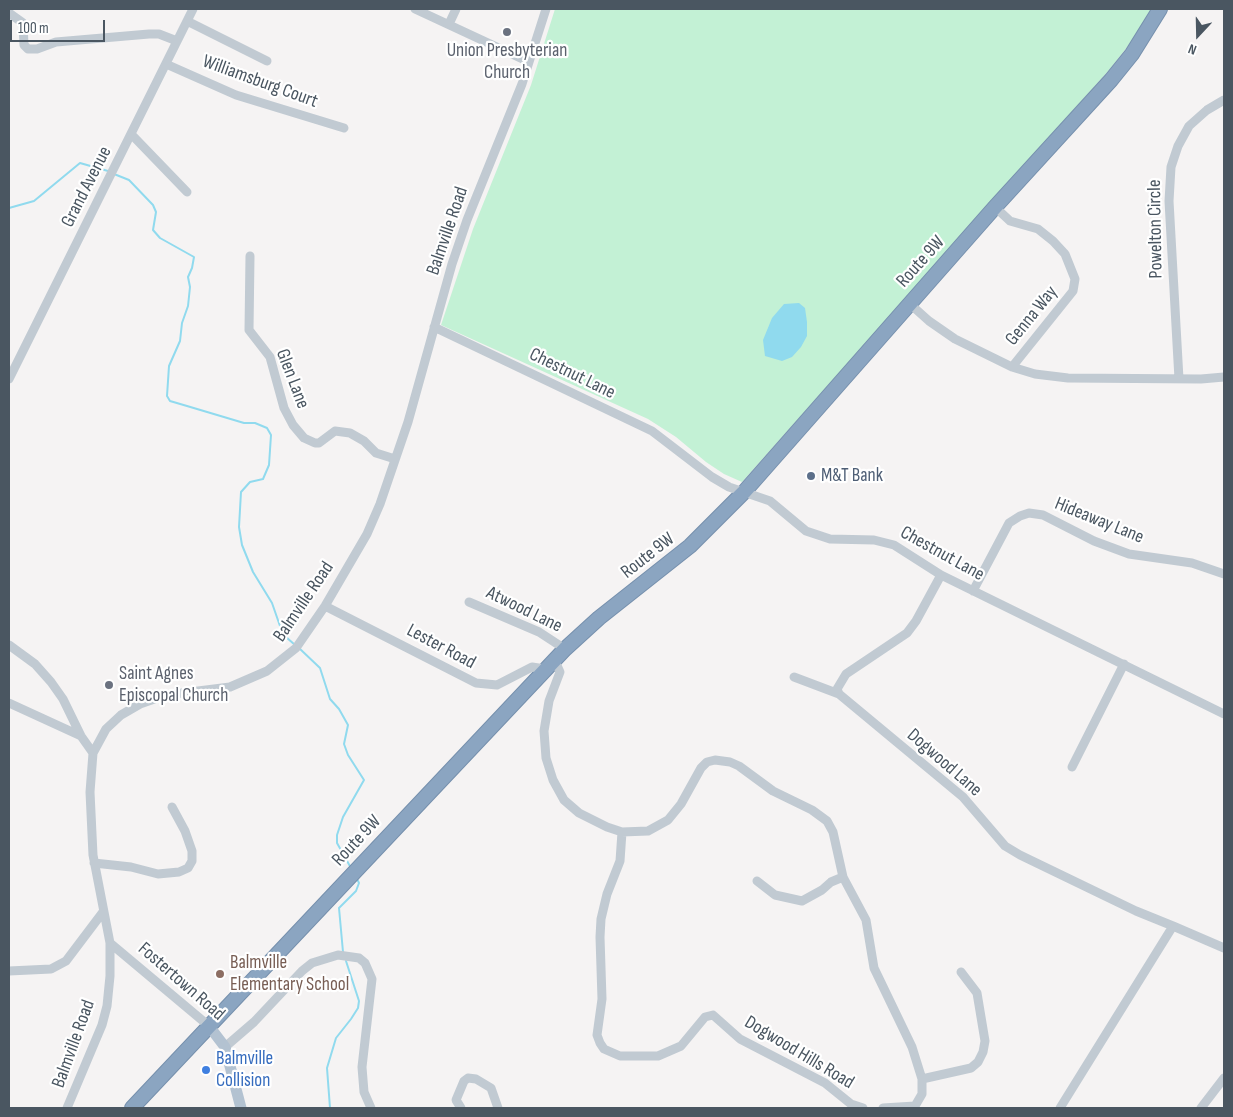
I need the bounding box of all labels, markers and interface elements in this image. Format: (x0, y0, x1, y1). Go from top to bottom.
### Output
scale bar (12, 10, 108, 42)
north arrow (1173, 10, 1223, 60)
text: 100 m (18, 19, 49, 38)
marker: Union Presbyterian Church (501, 26, 513, 38)
place label: Union Presbyterian Church (447, 40, 567, 84)
text: N (1186, 40, 1199, 59)
street label: Williamsburg Court (199, 51, 321, 113)
street label: Grand Avenue (57, 143, 117, 231)
street label: Powelton Circle (1144, 179, 1168, 279)
street label: Balmville Road (422, 184, 474, 278)
street label: Route 9W (892, 232, 950, 292)
street label: Genna Way (1001, 282, 1063, 350)
street label: Chestnut Lane (525, 343, 619, 405)
street label: Glen Lane (270, 346, 314, 412)
place label: M&T Bank (821, 465, 883, 487)
marker: M&T Bank (805, 470, 817, 482)
street label: Hideaway Lane (1051, 493, 1147, 549)
street label: Chestnut Lane (896, 522, 988, 586)
street label: Route 9W (617, 528, 679, 584)
street label: Balmville Road (269, 558, 339, 646)
street label: Atwood Lane (482, 582, 566, 638)
street label: Lester Road (403, 619, 479, 675)
place label: Saint Agnes Episcopal Church (119, 663, 228, 707)
marker: Saint Agnes Episcopal Church (103, 679, 115, 691)
street label: Dogwood Lane (902, 724, 986, 802)
street label: Route 9W (328, 811, 386, 871)
street label: Fostertown Road (133, 938, 229, 1026)
place label: Balmville Elementary School (230, 952, 349, 996)
marker: Balmville Elementary School (214, 968, 226, 980)
street label: Balmville Road (48, 997, 100, 1091)
street label: Dogwood Hills Road (740, 1011, 858, 1095)
place label: Balmville Collision (216, 1048, 273, 1092)
marker: Balmville Collision (200, 1064, 212, 1076)

